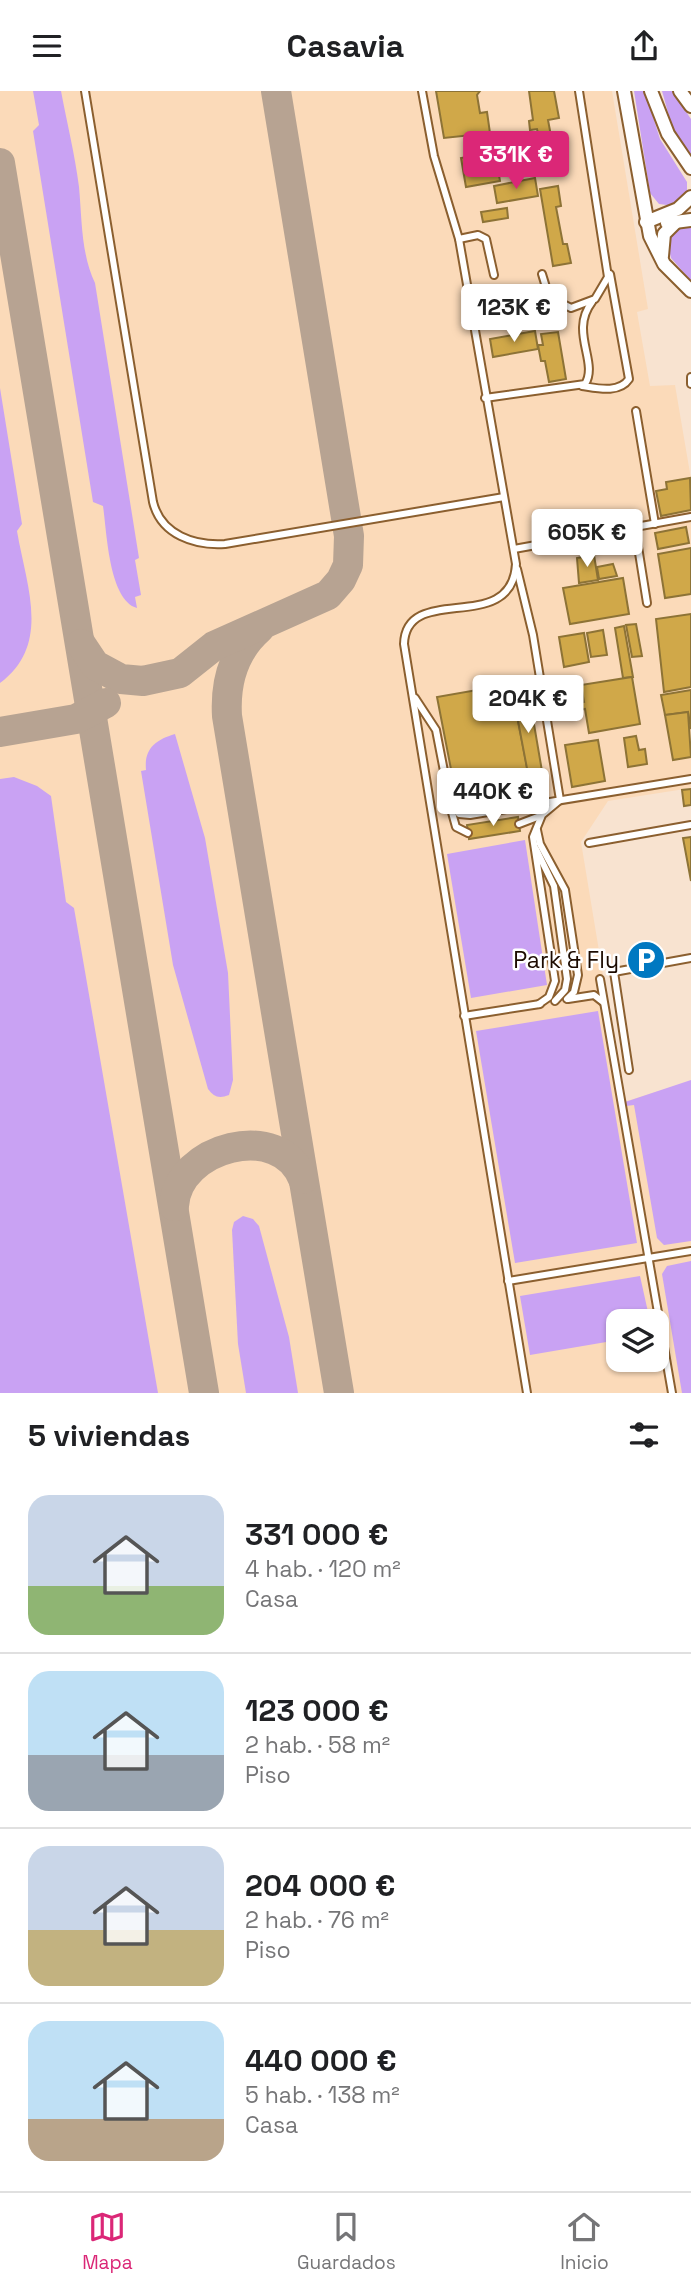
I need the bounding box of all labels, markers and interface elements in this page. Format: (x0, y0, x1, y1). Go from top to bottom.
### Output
text: Casavia (287, 26, 404, 66)
icon: menu (28, 27, 66, 65)
icon: share (625, 27, 663, 65)
pin: 331K € (459, 132, 573, 191)
text: 331K € (479, 139, 553, 169)
pin: 123K € (457, 285, 571, 344)
text: 123K € (477, 292, 551, 322)
pin: 605K € (530, 510, 644, 569)
text: 605K € (548, 517, 626, 547)
pin: 204K € (471, 675, 585, 735)
text: 204K € (488, 683, 568, 713)
pin: 440K € (436, 769, 550, 828)
text: 440K € (453, 776, 533, 806)
parking icon: Park & Fly (625, 939, 667, 981)
place label: Park & Fly (513, 945, 619, 975)
map controls (606, 1309, 669, 1372)
button: layers (606, 1309, 669, 1372)
text: 5 viviendas (28, 1416, 190, 1455)
icon: filters (625, 1416, 663, 1454)
text: 331 000 € (245, 1515, 388, 1554)
icon: home (84, 1523, 168, 1607)
text: 4 hab. · 120 m² (245, 1554, 401, 1584)
text: Casa (245, 1584, 298, 1614)
text: 123 000 € (245, 1691, 389, 1730)
icon: home (84, 1699, 168, 1783)
text: 2 hab. · 58 m² (245, 1730, 390, 1760)
text: Piso (245, 1760, 291, 1790)
text: 204 000 € (245, 1866, 395, 1905)
icon: home (84, 1874, 168, 1958)
text: 2 hab. · 76 m² (245, 1905, 389, 1935)
text: Piso (245, 1935, 291, 1965)
text: 440 000 € (245, 2041, 397, 2080)
icon: home (84, 2049, 168, 2133)
text: 5 hab. · 138 m² (245, 2080, 400, 2110)
text: Casa (245, 2110, 298, 2140)
tab: Mapa (82, 2208, 133, 2275)
tab: Guardados (297, 2208, 396, 2275)
tab: Inicio (560, 2208, 609, 2275)

